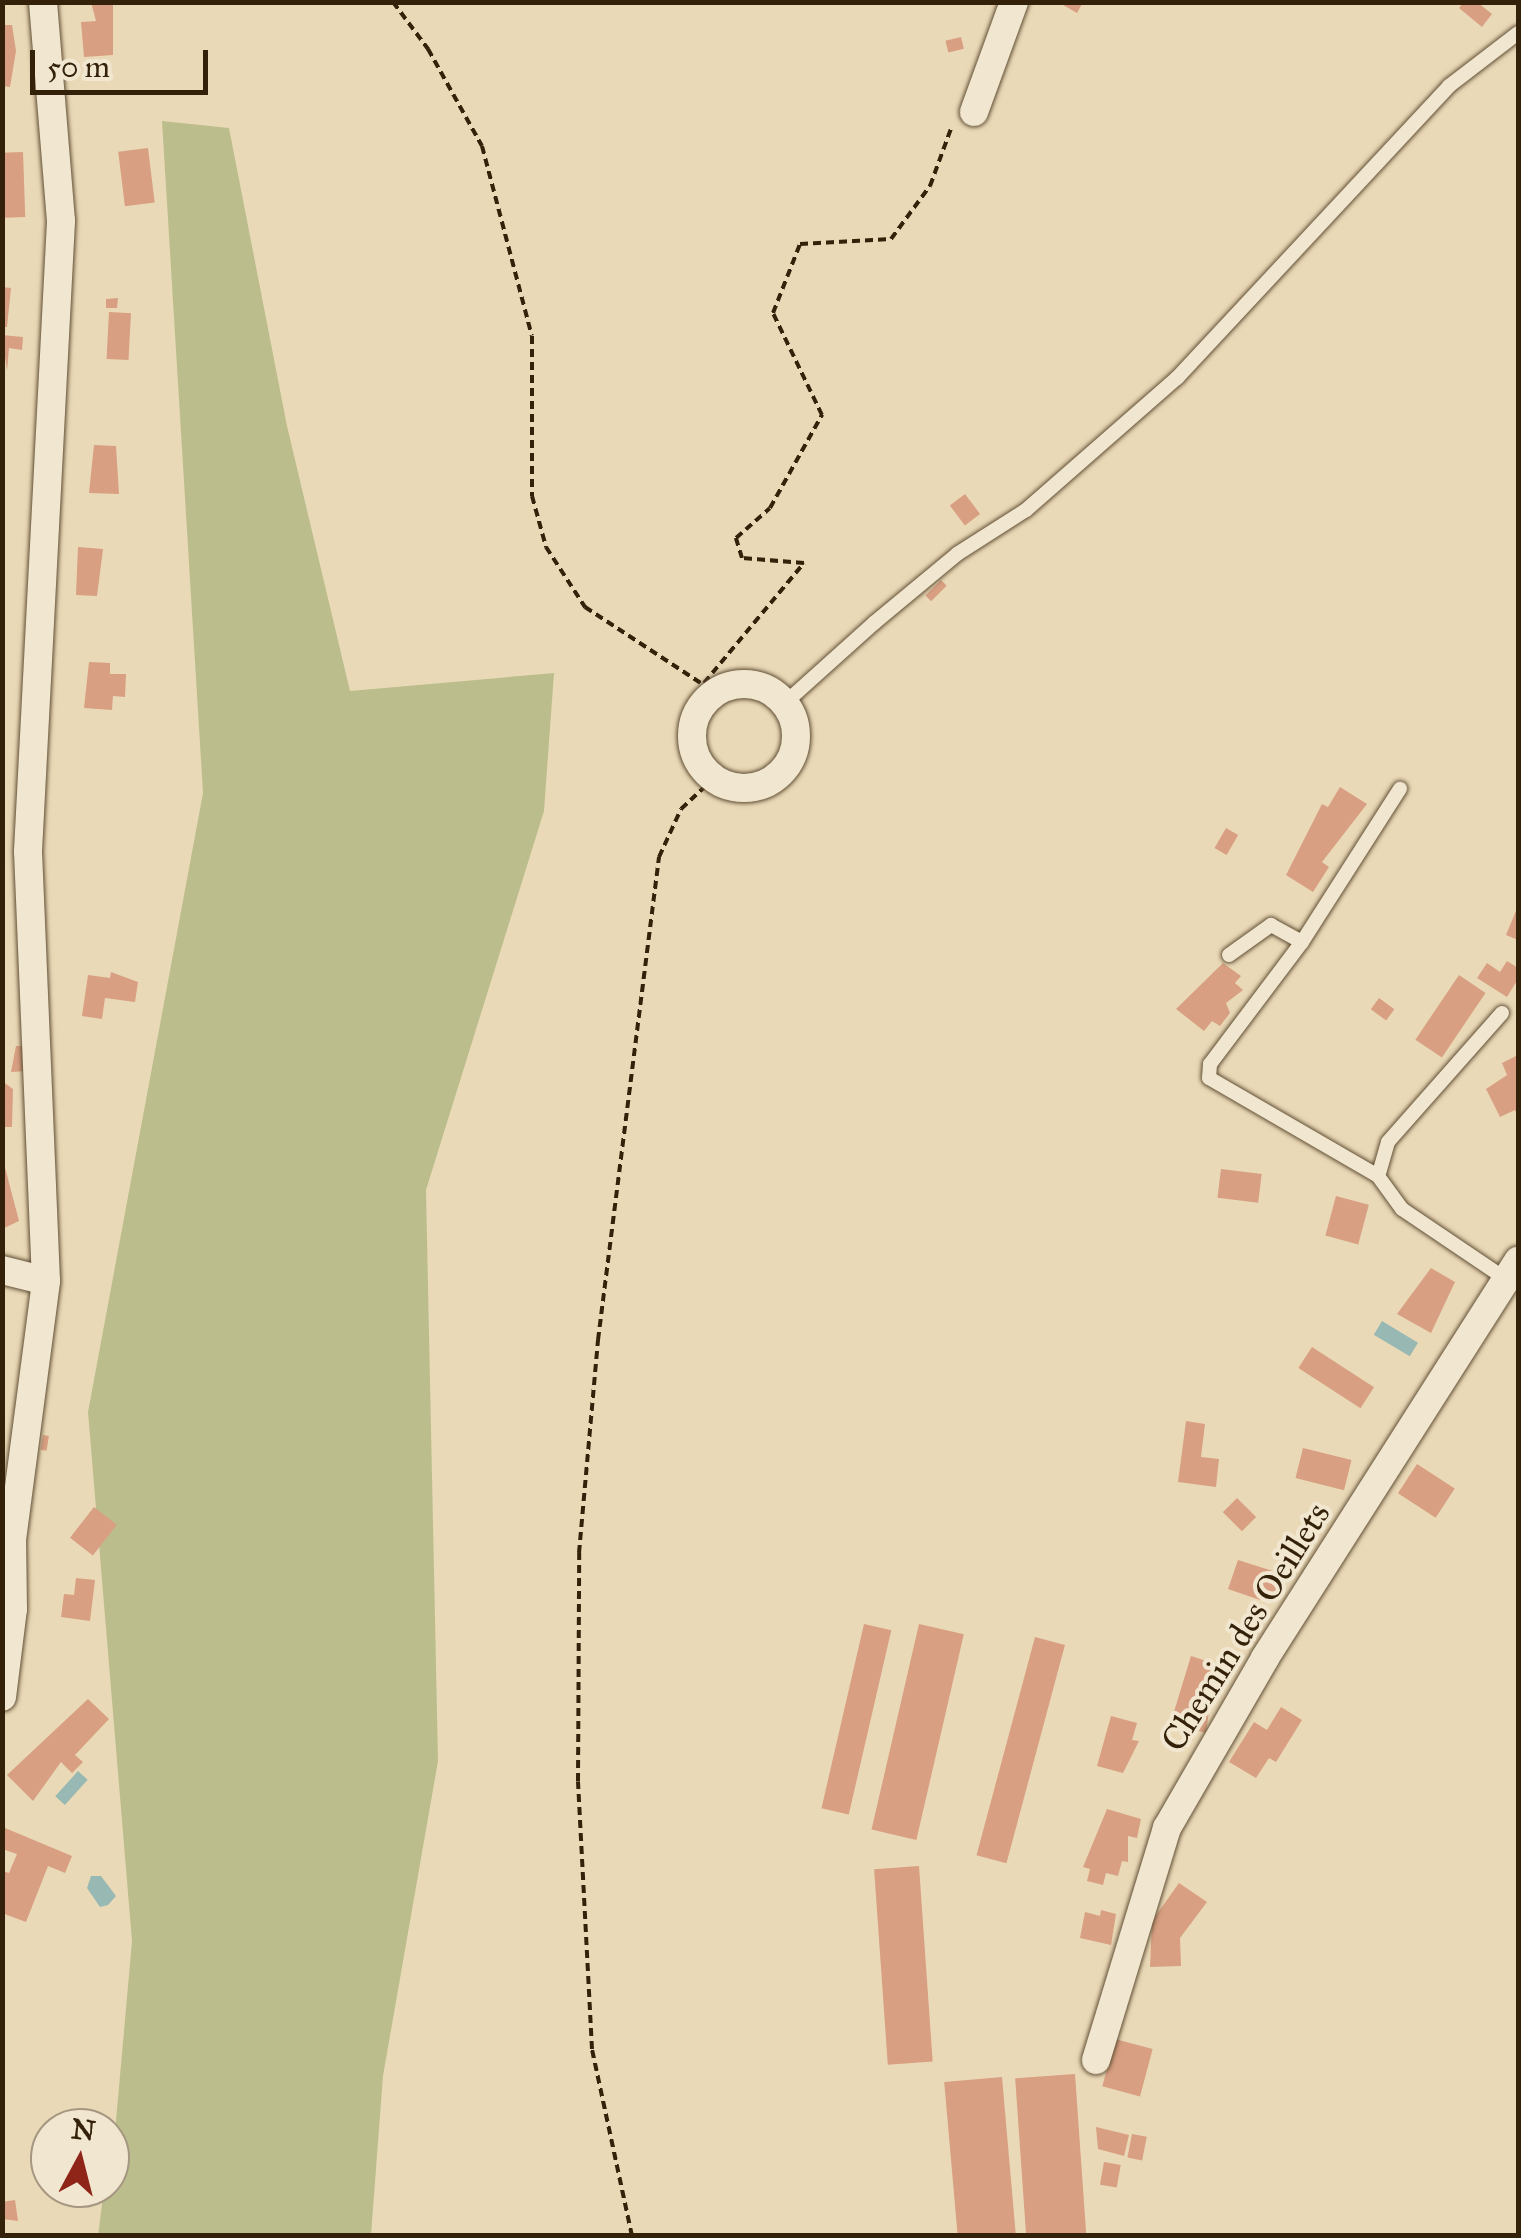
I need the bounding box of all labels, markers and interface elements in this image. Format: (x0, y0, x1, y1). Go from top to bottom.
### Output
scale bar (35, 30, 212, 92)
text: 50 m (47, 49, 110, 85)
street label: Chemin des Oeillets (1153, 1495, 1339, 1759)
north arrow (30, 2108, 130, 2208)
text: N (70, 2111, 97, 2149)

